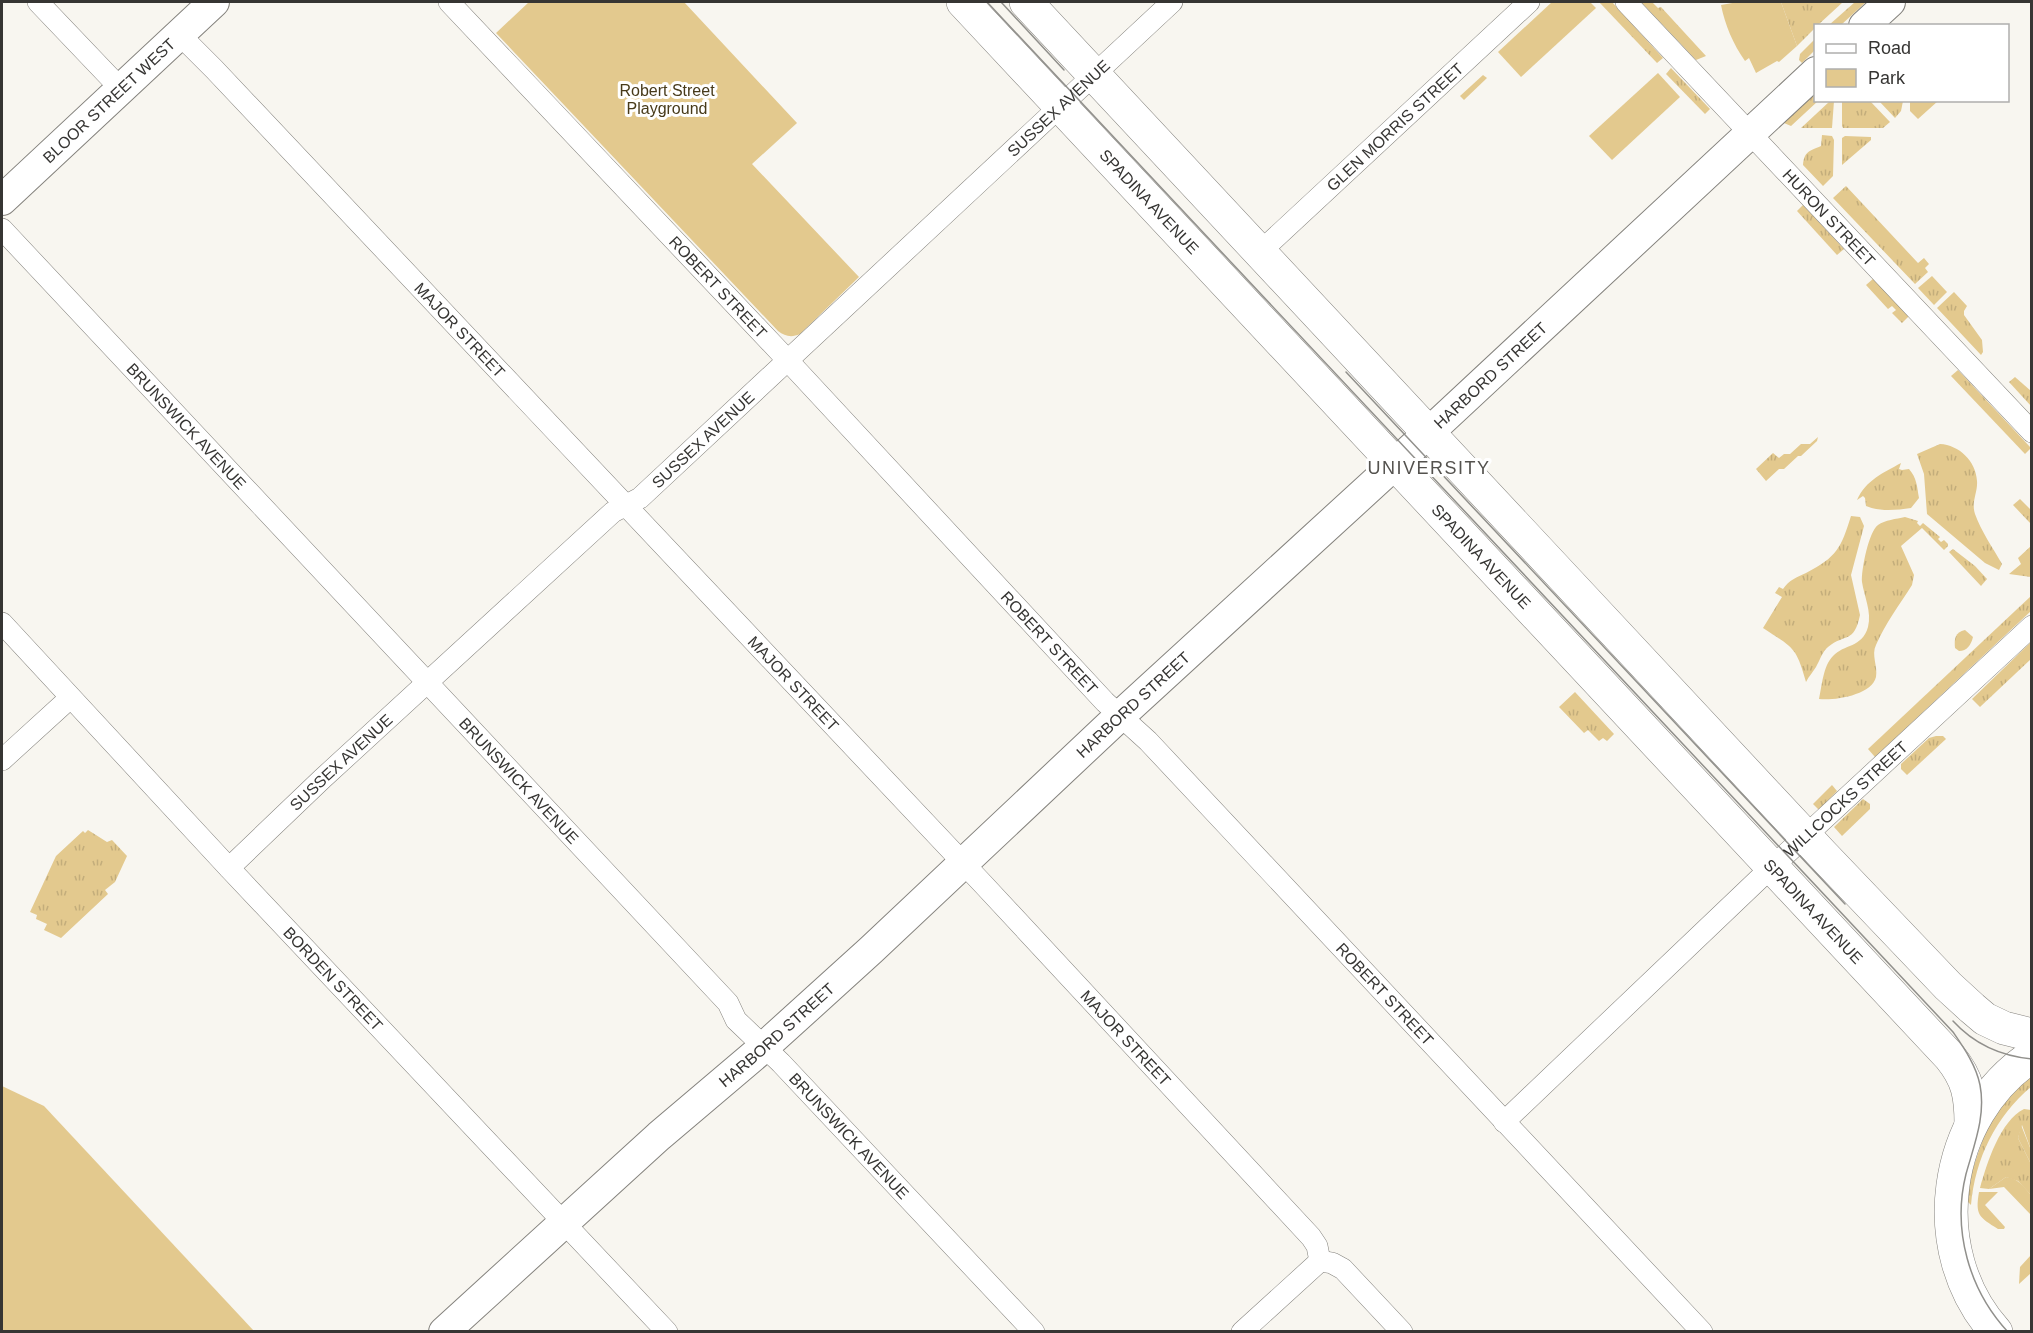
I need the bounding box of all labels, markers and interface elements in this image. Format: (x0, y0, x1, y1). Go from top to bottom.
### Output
legend (1814, 24, 2009, 102)
street label: BLOOR STREET WEST (40, 35, 179, 166)
text: Road (1868, 38, 1911, 58)
street label: SUSSEX AVENUE (1004, 57, 1113, 160)
street label: GLEN MORRIS STREET (1324, 60, 1467, 194)
text: Park (1868, 68, 1906, 88)
park label: Robert Street Playground (619, 82, 715, 117)
street label: SPADINA AVENUE (1096, 146, 1202, 257)
street label: HURON STREET (1779, 166, 1879, 269)
street label: ROBERT STREET (666, 233, 770, 342)
street label: MAJOR STREET (411, 279, 508, 381)
street label: HARBORD STREET (1431, 319, 1551, 432)
street label: BRUNSWICK AVENUE (123, 360, 249, 493)
street label: SUSSEX AVENUE (649, 388, 758, 491)
district label: UNIVERSITY (1367, 458, 1491, 478)
street label: SPADINA AVENUE (1428, 501, 1534, 612)
street label: ROBERT STREET (998, 588, 1101, 698)
street label: MAJOR STREET (745, 633, 842, 735)
street label: HARBORD STREET (1073, 648, 1193, 761)
street label: SUSSEX AVENUE (287, 711, 396, 814)
street label: BRUNSWICK AVENUE (456, 714, 582, 847)
street label: WILLCOCKS STREET (1781, 738, 1911, 861)
street label: SPADINA AVENUE (1760, 856, 1866, 967)
street label: BORDEN STREET (280, 924, 386, 1034)
street label: ROBERT STREET (1333, 940, 1437, 1049)
street label: HARBORD STREET (716, 980, 838, 1090)
street label: MAJOR STREET (1077, 987, 1174, 1089)
street label: BRUNSWICK AVENUE (786, 1070, 912, 1202)

